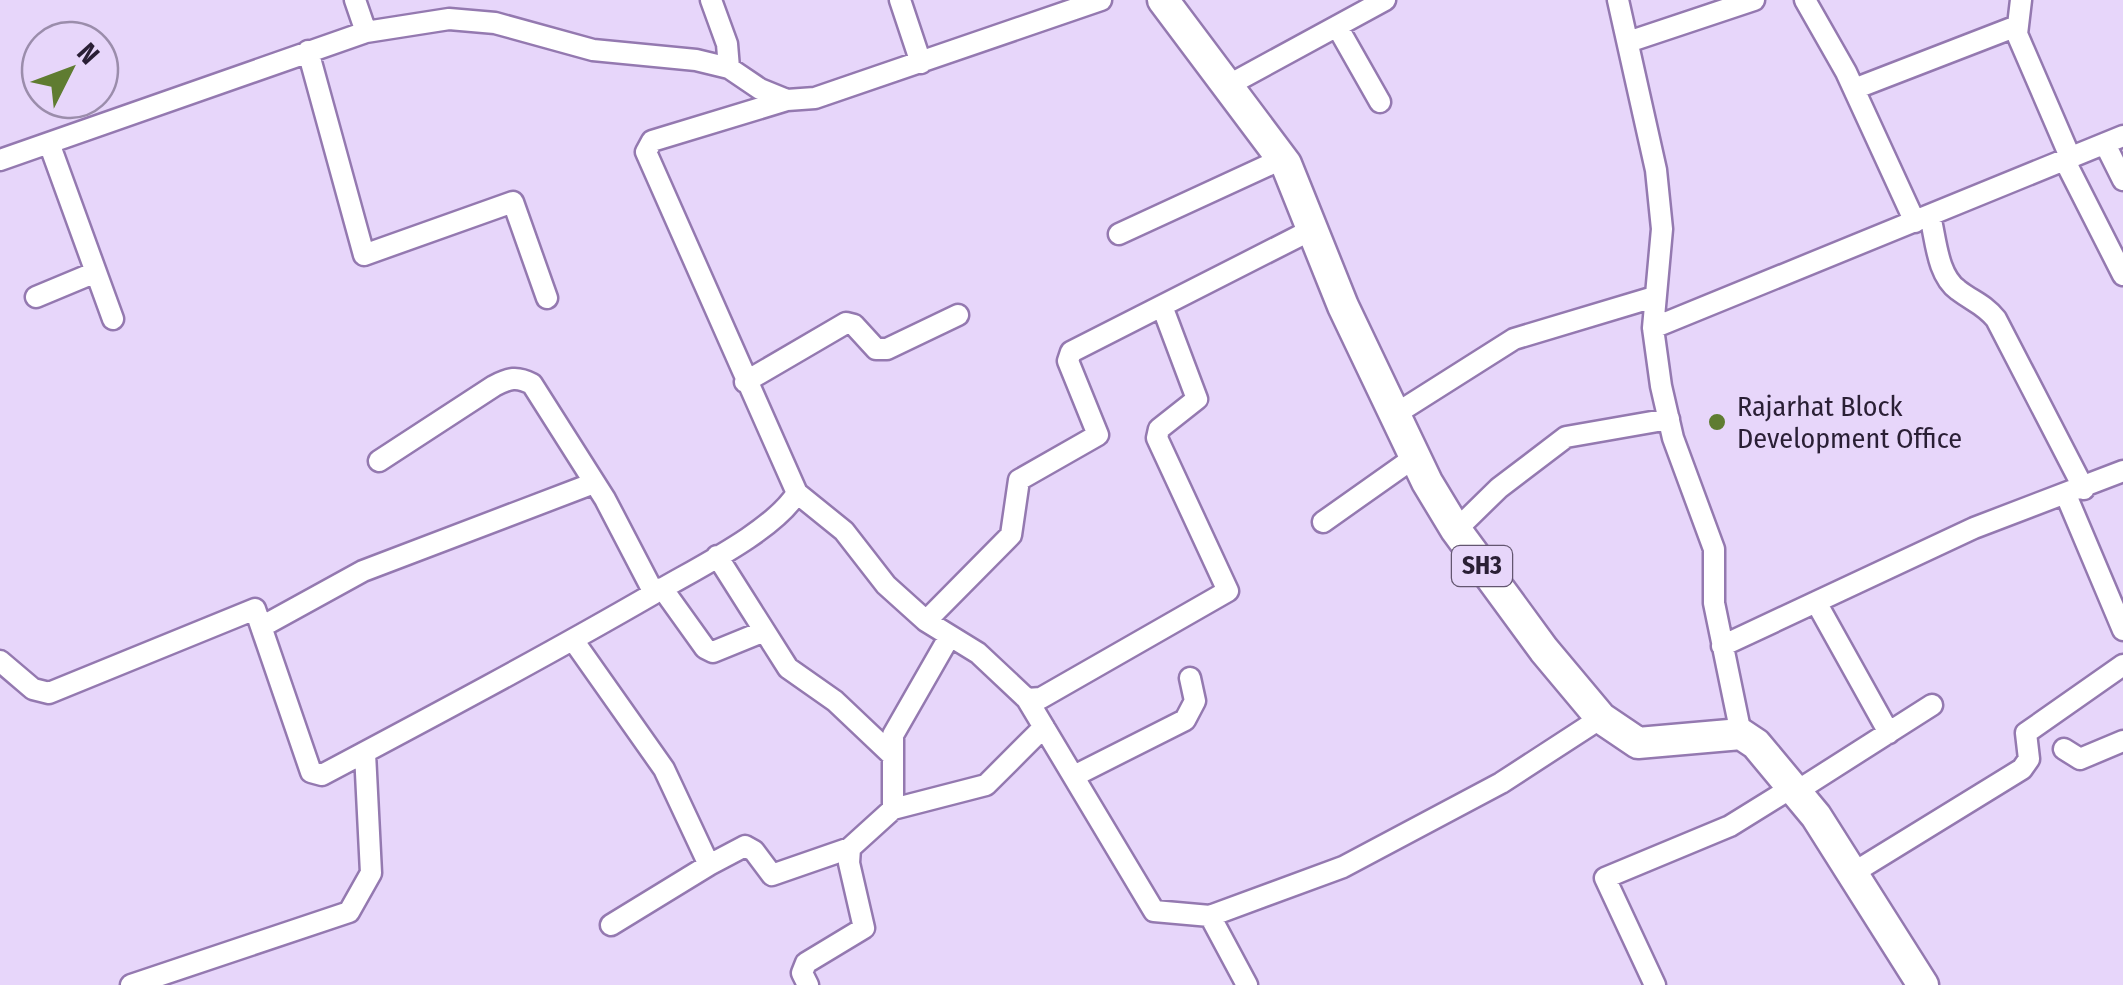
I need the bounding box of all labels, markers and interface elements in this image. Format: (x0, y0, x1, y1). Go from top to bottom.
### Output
north arrow (20, 20, 120, 120)
text: N (70, 36, 106, 71)
place label: Rajarhat Block Development Office (1737, 390, 1962, 455)
marker: Rajarhat Block Development Office (1706, 411, 1728, 433)
road number: SH3 (1452, 546, 1512, 586)

